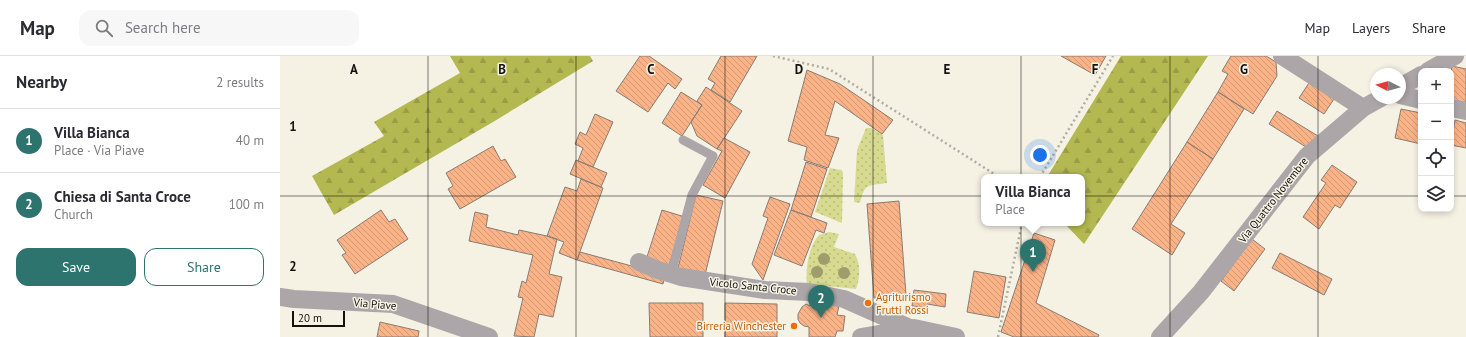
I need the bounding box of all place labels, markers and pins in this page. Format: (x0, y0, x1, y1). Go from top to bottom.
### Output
pin: 1 (1020, 239, 1046, 272)
pin: 2 (808, 285, 834, 318)
place label: Agriturismo Frutti Rossi (876, 290, 931, 317)
marker: Agriturismo Frutti Rossi (863, 298, 873, 308)
place label: Birreria Winchester (696, 319, 786, 333)
marker: Birreria Winchester (789, 321, 799, 331)

